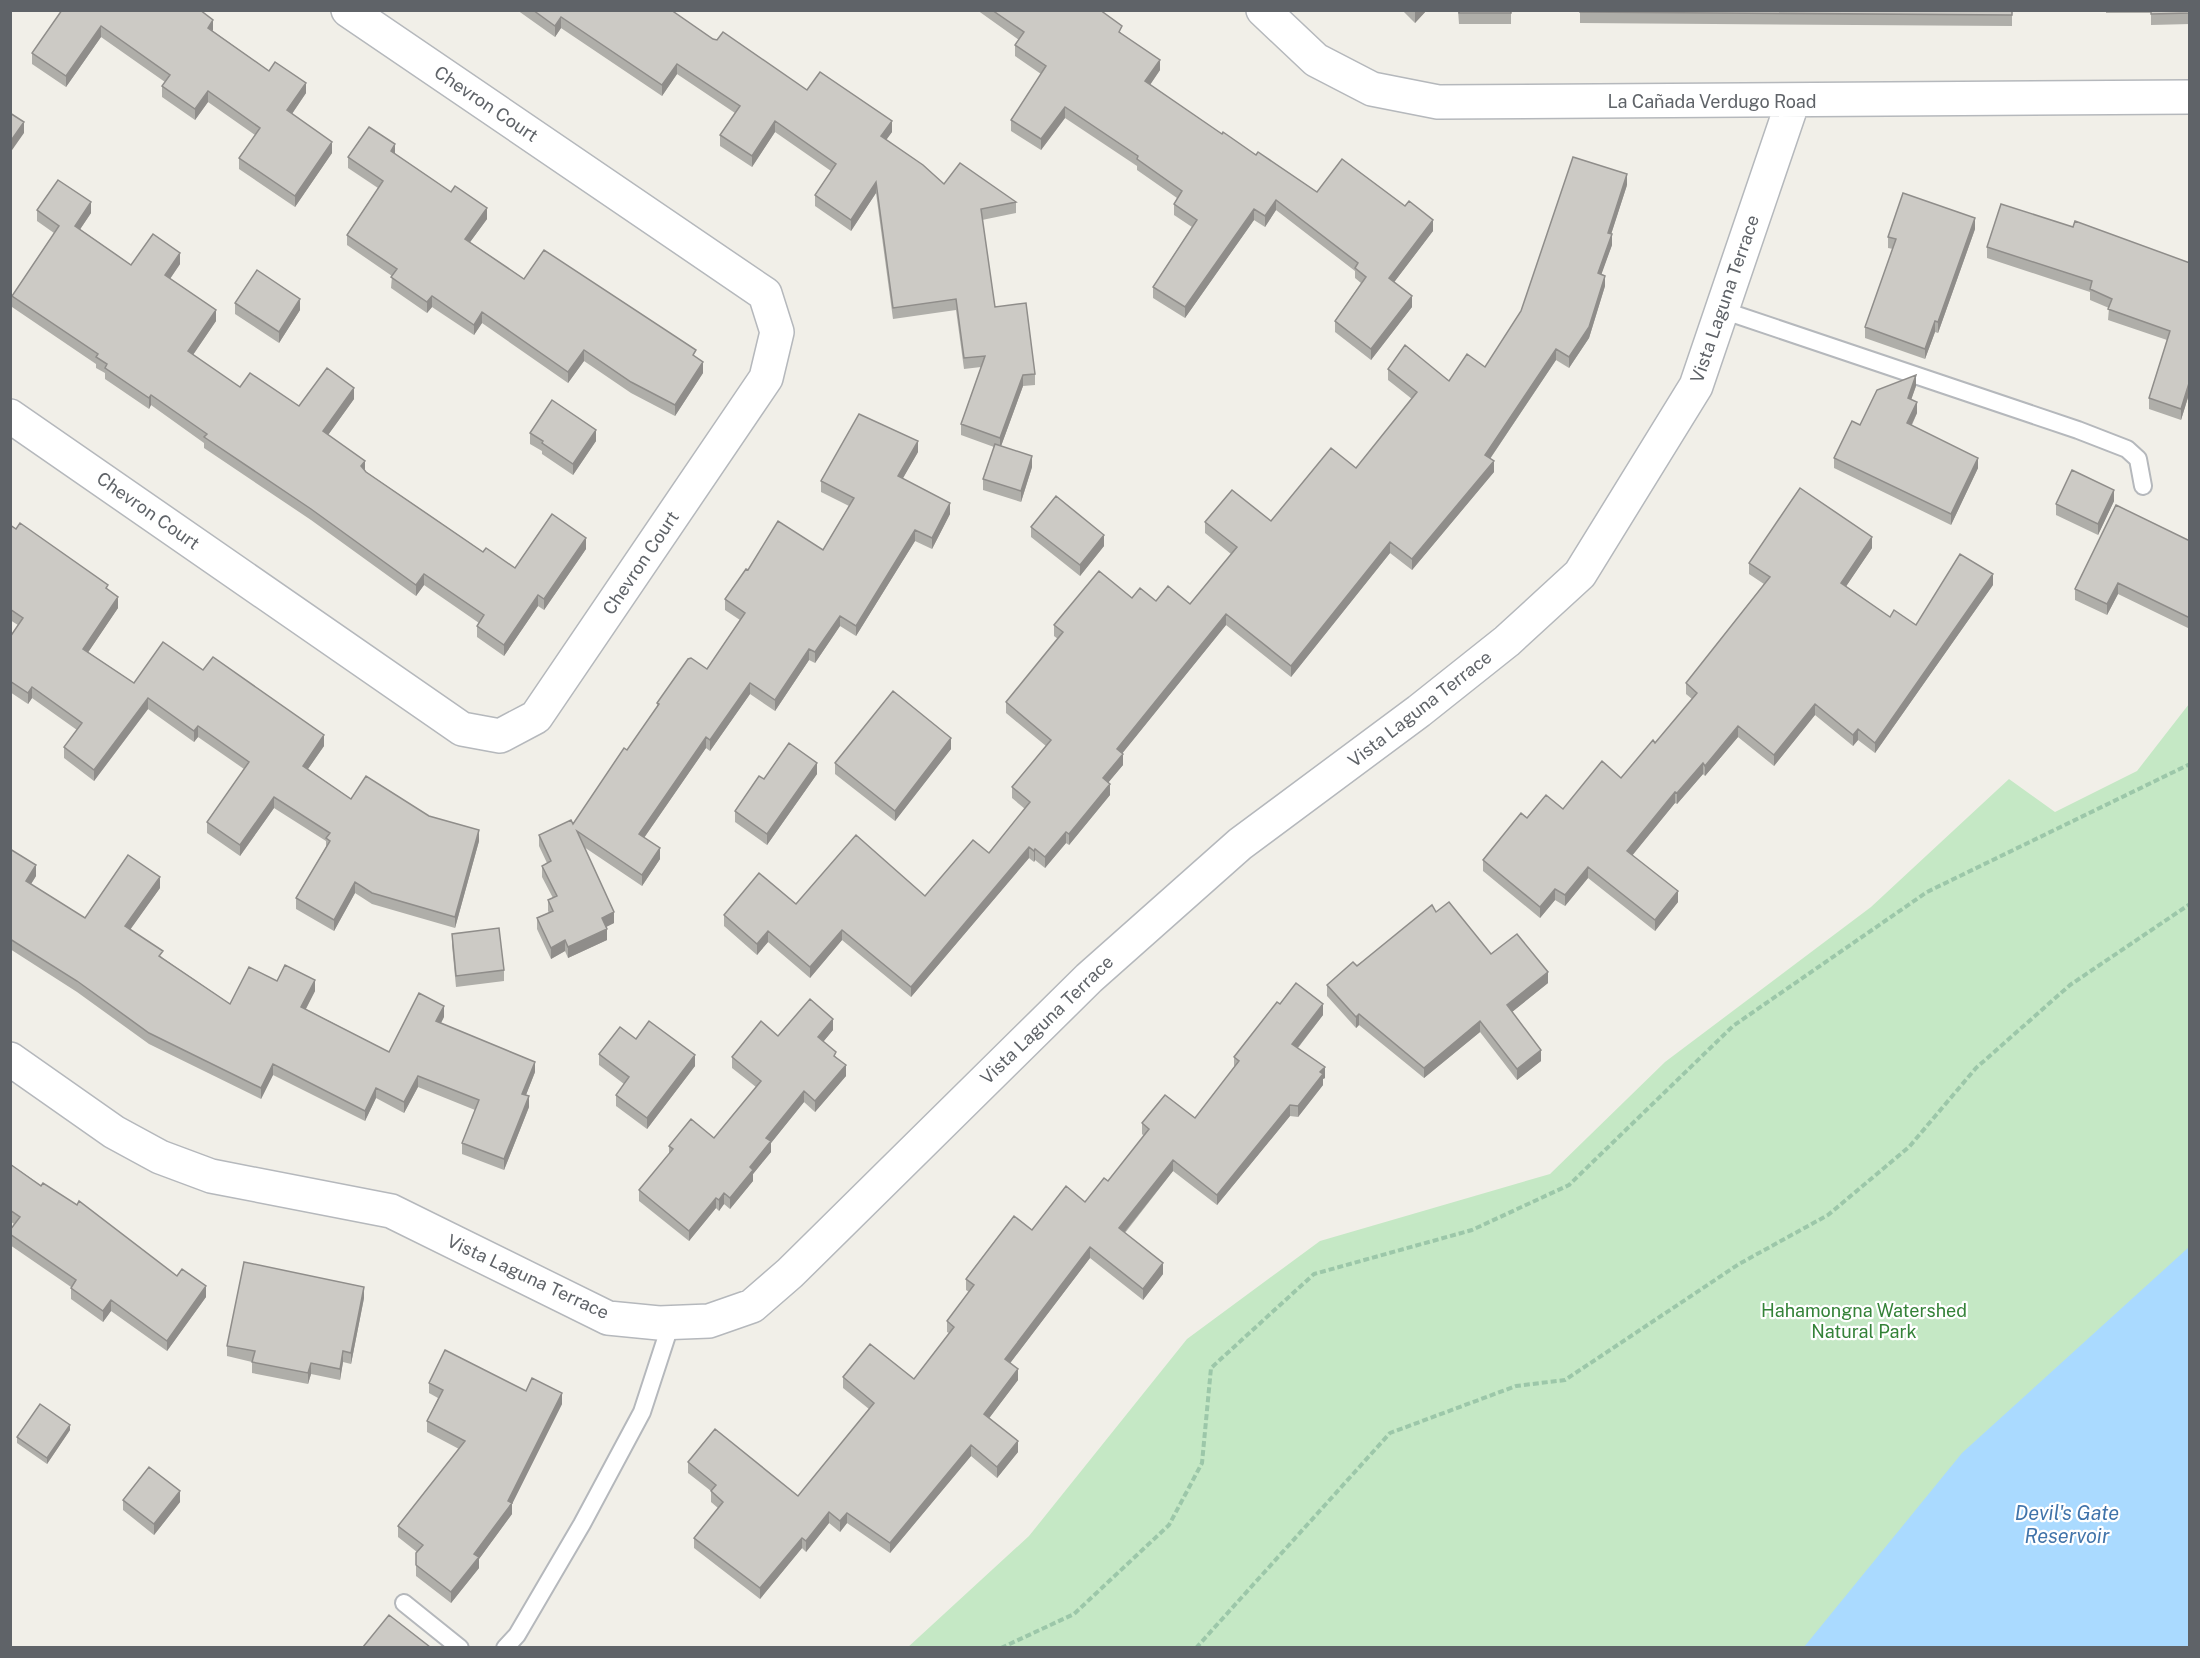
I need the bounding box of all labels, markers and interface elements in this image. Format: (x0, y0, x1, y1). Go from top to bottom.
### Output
street label: Chevron Court (430, 61, 542, 146)
street label: La Cañada Verdugo Road (1607, 91, 1817, 112)
street label: Vista Laguna Terrace (1686, 212, 1763, 386)
street label: Chevron Court (93, 467, 204, 554)
street label: Chevron Court (598, 507, 683, 619)
street label: Vista Laguna Terrace (1344, 646, 1496, 771)
street label: Vista Laguna Terrace (976, 951, 1117, 1088)
street label: Vista Laguna Terrace (444, 1230, 613, 1323)
park label: Hahamongna Watershed Natural Park (1761, 1300, 1967, 1342)
water label: Devil's Gate Reservoir (2015, 1501, 2119, 1548)

